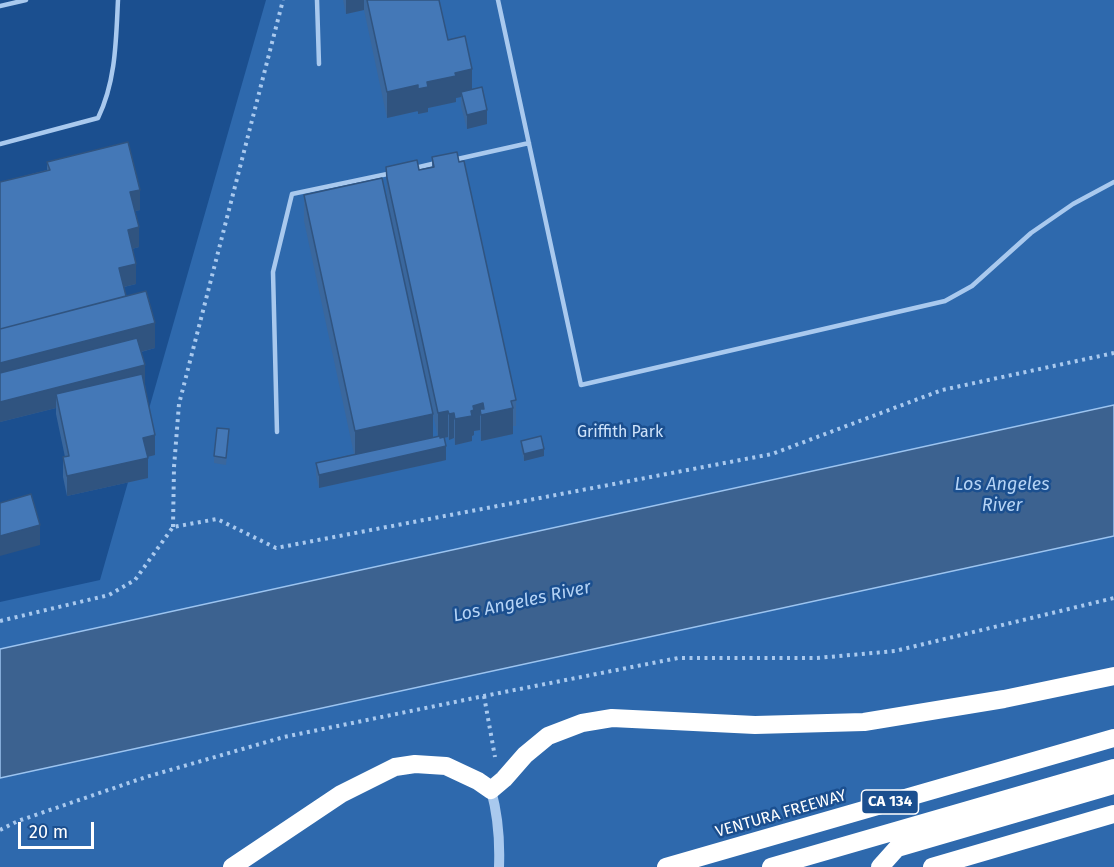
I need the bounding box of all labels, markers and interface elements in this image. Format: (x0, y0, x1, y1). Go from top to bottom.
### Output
park label: Griffith Park (577, 423, 663, 443)
water label: Los Angeles River (955, 474, 1049, 516)
water label: Los Angeles River (451, 577, 593, 627)
street label: VENTURA FREEWAY (713, 786, 849, 842)
road number: CA 134 (862, 790, 918, 814)
scale bar (21, 810, 98, 848)
text: 20 m (29, 821, 68, 843)

